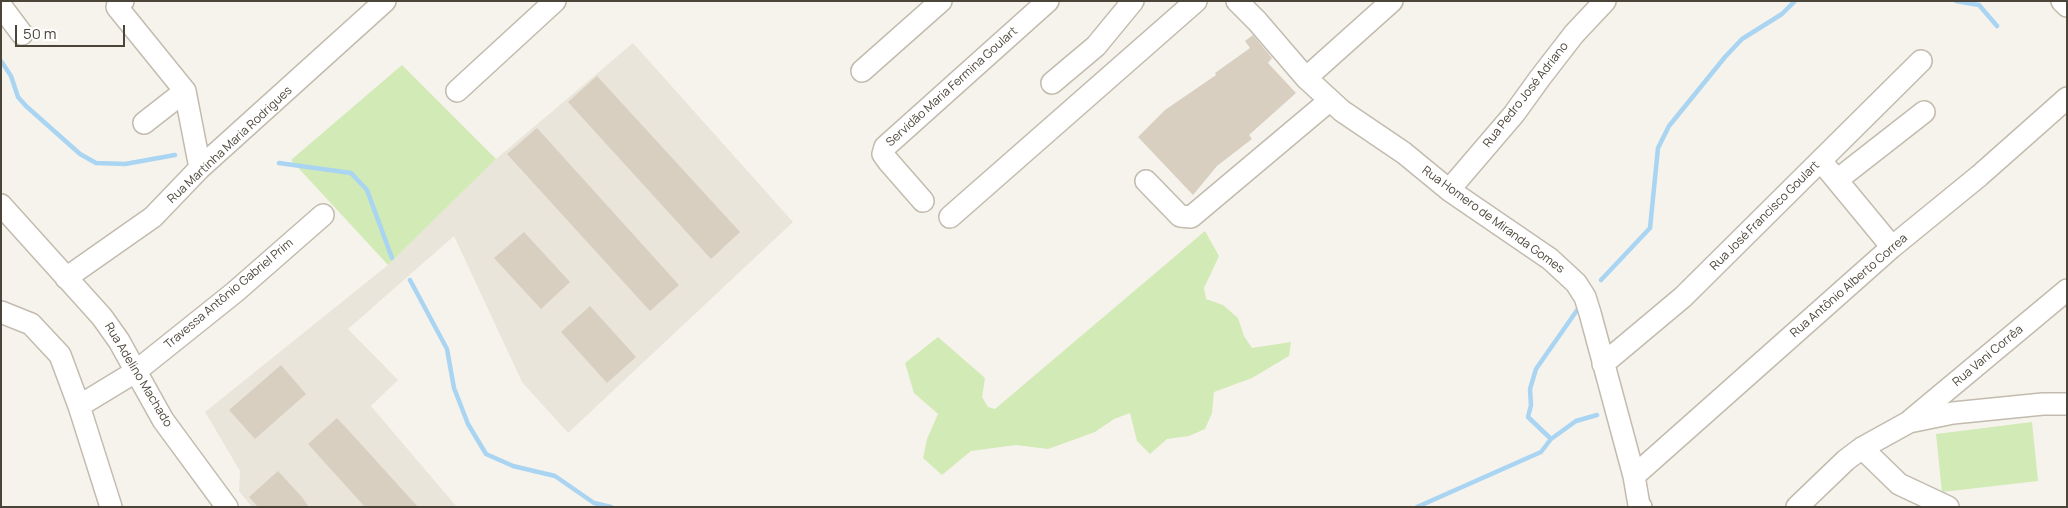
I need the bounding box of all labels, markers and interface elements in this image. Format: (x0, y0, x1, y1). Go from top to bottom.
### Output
scale bar (18, 15, 128, 47)
text: 50 m (23, 23, 57, 44)
street label: Servidão Maria Fermina Goulart (883, 24, 1021, 150)
street label: Rua Pedro José Adriano (1480, 39, 1572, 151)
street label: Rua Martinha Maria Rodrigues (165, 83, 295, 207)
street label: Rua José Francisco Goulart (1707, 158, 1823, 274)
street label: Rua Homero de Miranda Gomes (1419, 164, 1567, 276)
street label: Rua Antônio Alberto Correa (1788, 231, 1910, 341)
street label: Travessa Antônio Gabriel Prim (162, 236, 296, 352)
street label: Rua Adelino Machado (101, 320, 175, 430)
street label: Rua Vani Corrêa (1950, 322, 2026, 390)

